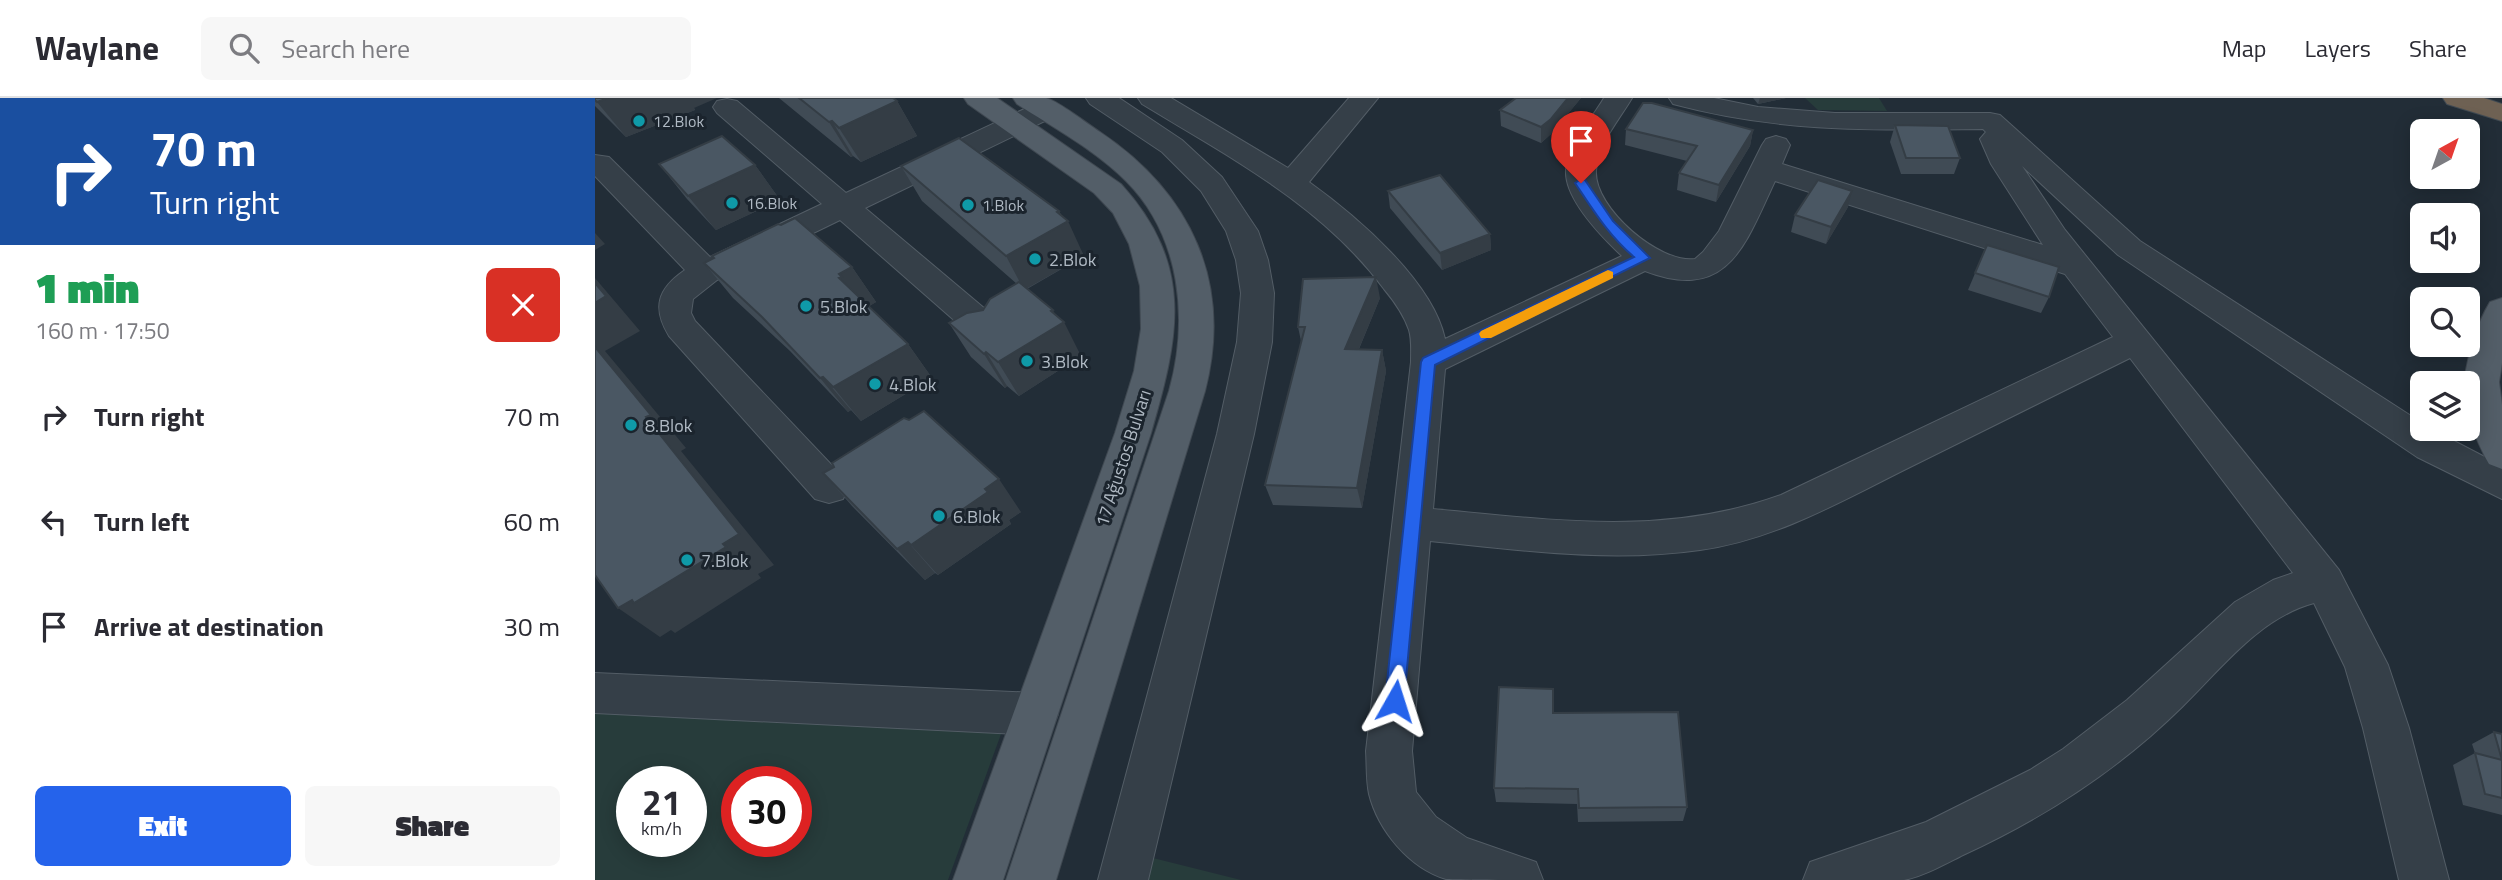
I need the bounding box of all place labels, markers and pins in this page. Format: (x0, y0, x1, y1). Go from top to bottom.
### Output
place label: 12.Blok (653, 109, 704, 133)
pin (1551, 111, 1611, 183)
marker: 12.Blok (631, 113, 647, 129)
place label: 16.Blok (746, 191, 797, 215)
place label: 1.Blok (982, 193, 1024, 217)
marker: 16.Blok (724, 195, 740, 211)
marker: 1.Blok (960, 197, 976, 213)
place label: 2.Blok (1049, 246, 1097, 273)
marker: 2.Blok (1027, 251, 1043, 267)
place label: 5.Blok (820, 293, 868, 320)
marker: 5.Blok (798, 298, 814, 314)
place label: 3.Blok (1041, 348, 1089, 375)
marker: 3.Blok (1019, 353, 1035, 369)
place label: 4.Blok (889, 371, 937, 398)
marker: 4.Blok (867, 376, 883, 392)
place label: 8.Blok (645, 412, 693, 439)
marker: 8.Blok (623, 417, 639, 433)
place label: 6.Blok (953, 503, 1001, 530)
marker: 6.Blok (931, 508, 947, 524)
place label: 7.Blok (701, 547, 749, 574)
marker: 7.Blok (679, 552, 695, 568)

